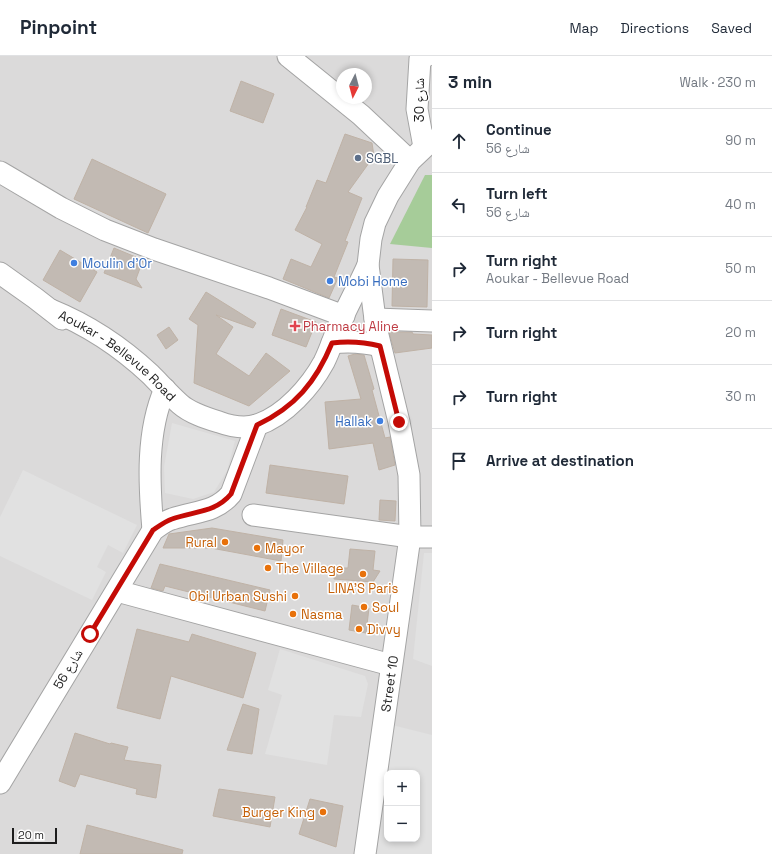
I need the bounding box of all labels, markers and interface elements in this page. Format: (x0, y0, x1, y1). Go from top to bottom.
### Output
text: Pinpoint (20, 15, 97, 40)
text: Map (569, 19, 599, 37)
text: Directions (621, 19, 689, 37)
text: Saved (711, 19, 752, 37)
north arrow (336, 68, 372, 104)
text: 3 min (448, 71, 492, 93)
text: Walk · 230 m (679, 74, 756, 91)
street label: شارع 30 (411, 78, 429, 122)
text: Continue (486, 120, 552, 139)
icon: ahead (448, 130, 470, 152)
text: 90 m (725, 132, 756, 149)
text: شارع 56 (486, 140, 530, 157)
place label: SGBL (366, 150, 398, 167)
marker: SGBL (353, 153, 363, 163)
text: Turn left (486, 184, 548, 203)
icon: left (448, 194, 470, 216)
text: 40 m (725, 196, 756, 213)
text: شارع 56 (486, 204, 530, 221)
text: Turn right (486, 251, 557, 270)
place label: Moulin d'Or (82, 255, 152, 272)
marker: Moulin d'Or (69, 258, 79, 268)
icon: right (448, 258, 470, 280)
text: 50 m (725, 260, 756, 277)
text: Aoukar - Bellevue Road (486, 270, 629, 287)
place label: Mobi Home (338, 273, 408, 290)
marker: Mobi Home (325, 276, 335, 286)
street label: Aoukar - Bellevue Road (56, 306, 180, 405)
place label: Pharmacy Aline (303, 318, 399, 335)
marker: Pharmacy Aline (290, 321, 300, 331)
icon: right (448, 322, 470, 344)
text: Turn right (486, 323, 557, 342)
text: 20 m (725, 324, 756, 341)
icon: right (448, 386, 470, 408)
text: Turn right (486, 387, 557, 406)
text: 30 m (725, 388, 756, 405)
place label: Hallak (335, 413, 372, 430)
route end (390, 413, 408, 431)
marker: Hallak (375, 416, 385, 426)
icon: arrive (448, 450, 470, 472)
text: Arrive at destination (486, 451, 634, 470)
place label: Rural (186, 534, 217, 551)
marker: Rural (220, 537, 230, 547)
place label: Mayor (265, 540, 305, 557)
marker: Mayor (252, 543, 262, 553)
place label: The Village (276, 560, 343, 577)
marker: The Village (263, 563, 273, 573)
marker: LINA'S Paris (358, 569, 368, 579)
place label: LINA'S Paris (328, 580, 398, 597)
place label: Obi Urban Sushi (189, 588, 287, 605)
marker: Obi Urban Sushi (290, 591, 300, 601)
place label: Soul (372, 599, 399, 616)
marker: Soul (359, 602, 369, 612)
place label: Nasma (301, 606, 343, 623)
marker: Nasma (288, 609, 298, 619)
place label: Divvy (367, 621, 401, 638)
marker: Divvy (354, 624, 364, 634)
route start (81, 625, 99, 643)
street label: شارع 56 (49, 646, 87, 693)
street label: Street 10 (377, 654, 402, 713)
map controls (384, 770, 420, 842)
button: + (384, 770, 420, 806)
place label: Burger King (242, 804, 315, 821)
button: − (384, 806, 420, 842)
marker: Burger King (318, 807, 328, 817)
scale bar (12, 826, 57, 845)
text: 20 m (18, 828, 44, 842)

